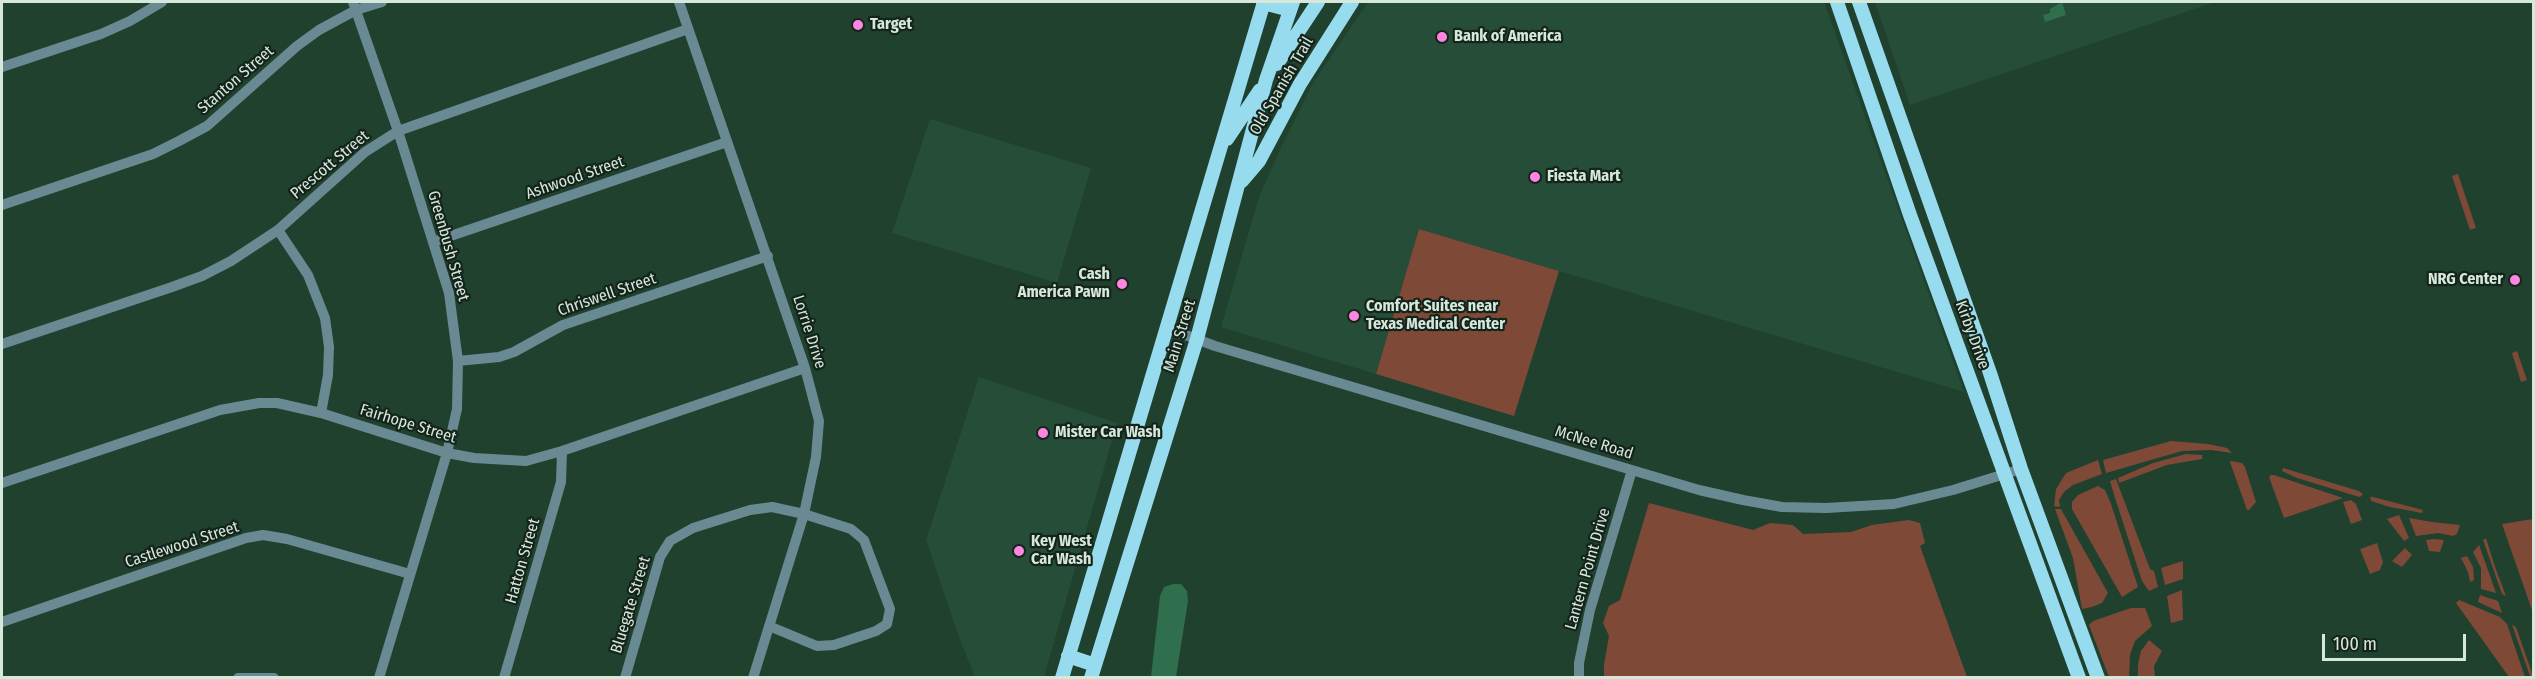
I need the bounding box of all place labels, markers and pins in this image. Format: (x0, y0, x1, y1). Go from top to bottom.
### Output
place label: Target (870, 15, 912, 35)
marker: Target (851, 18, 865, 32)
place label: Bank of America (1454, 27, 1562, 47)
marker: Bank of America (1435, 30, 1449, 44)
place label: Fiesta Mart (1547, 167, 1621, 187)
marker: Fiesta Mart (1528, 170, 1542, 184)
place label: Cash America Pawn (1018, 265, 1110, 303)
place label: NRG Center (2428, 270, 2503, 290)
marker: NRG Center (2508, 273, 2522, 287)
marker: Cash America Pawn (1115, 277, 1129, 291)
place label: Comfort Suites near Texas Medical Center (1366, 297, 1505, 335)
marker: Comfort Suites near Texas Medical Center (1347, 309, 1361, 323)
place label: Mister Car Wash (1055, 423, 1161, 443)
marker: Mister Car Wash (1036, 426, 1050, 440)
place label: Key West Car Wash (1031, 532, 1092, 570)
marker: Key West Car Wash (1012, 544, 1026, 558)

